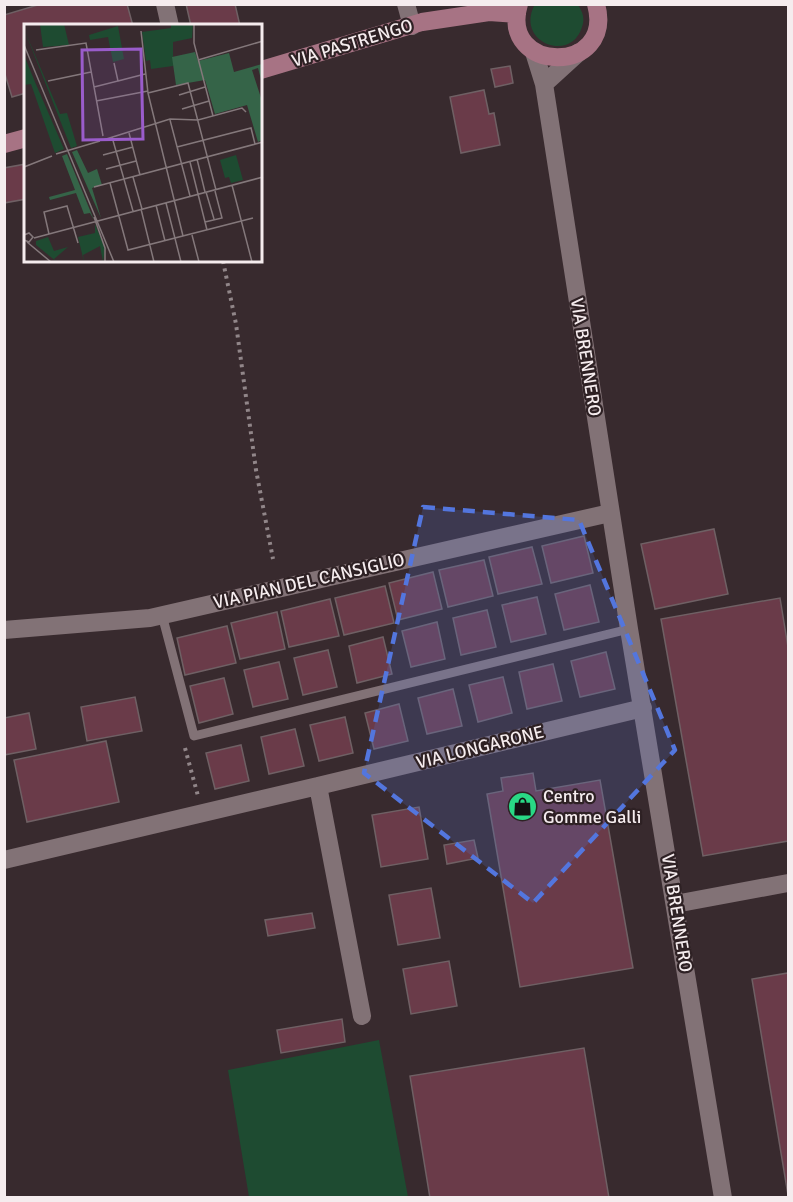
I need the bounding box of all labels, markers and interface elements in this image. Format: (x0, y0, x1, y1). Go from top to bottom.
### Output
street label: VIA PASTRENGO (289, 14, 415, 72)
inset map (24, 24, 262, 262)
street label: VIA BRENNERO (566, 296, 606, 418)
street label: VIA PIAN DEL CANSIGLIO (211, 548, 407, 614)
street label: VIA LONGARONE (414, 720, 546, 774)
place label: Centro Gomme Galli (543, 785, 641, 828)
shop icon: Centro Gomme Galli (506, 790, 538, 822)
street label: VIA BRENNERO (657, 852, 697, 974)

